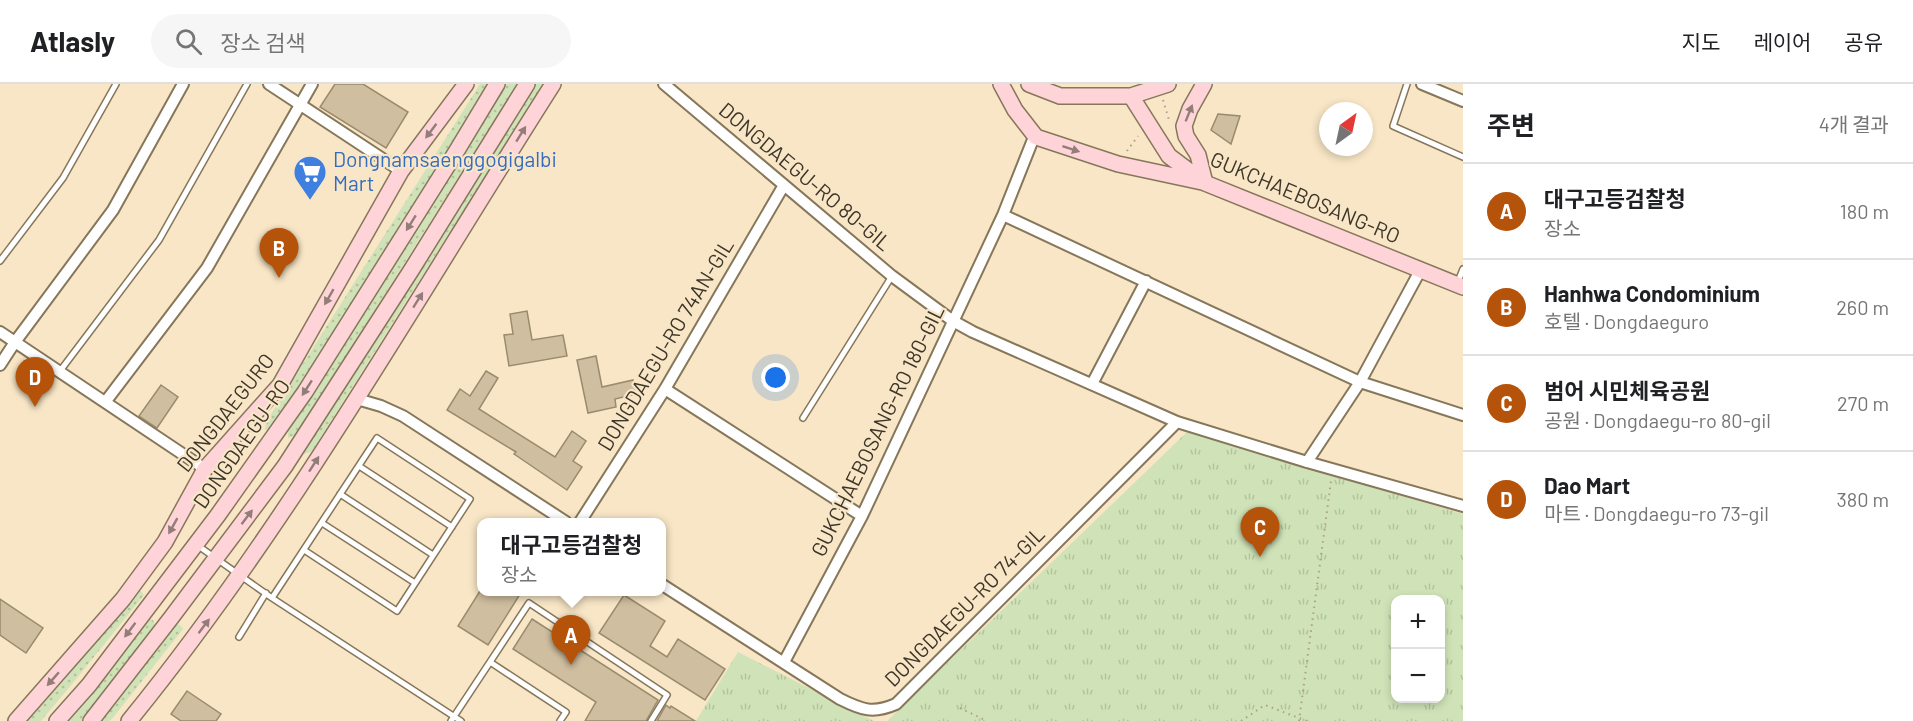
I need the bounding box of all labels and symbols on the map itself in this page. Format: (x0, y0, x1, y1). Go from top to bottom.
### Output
street label: DONGDAEGU-RO 80-GIL (715, 96, 897, 255)
north arrow (1319, 102, 1373, 156)
one-way arrow (1184, 104, 1194, 122)
one-way arrow (424, 123, 437, 139)
one-way arrow (515, 126, 526, 142)
one-way arrow (1062, 144, 1080, 154)
street label: GUKCHAEBOSANG-RO (1207, 145, 1404, 248)
place label: Dongnamsaenggogigalbi Mart (333, 146, 557, 195)
supermarket icon: Dongnamsaenggogigalbi Mart (292, 154, 328, 201)
one-way arrow (406, 215, 417, 232)
pin: B (260, 228, 298, 278)
street label: DONGDAEGU-RO 74AN-GIL (591, 234, 738, 455)
one-way arrow (324, 289, 335, 305)
one-way arrow (413, 292, 424, 308)
street label: GUKCHAEBOSANG-RO 180-GIL (805, 301, 949, 560)
street label: DONGDAEGURO (171, 348, 279, 476)
pin: D (15, 358, 54, 407)
your location (761, 363, 790, 392)
street label: DONGDAEGU-RO (187, 374, 295, 512)
one-way arrow (302, 380, 313, 396)
one-way arrow (308, 456, 319, 473)
pin: C (1240, 508, 1280, 557)
one-way arrow (241, 509, 253, 525)
one-way arrow (168, 518, 178, 535)
street label: DONGDAEGU-RO 74-GIL (879, 521, 1049, 691)
pin: A (552, 616, 590, 665)
one-way arrow (198, 618, 210, 634)
one-way arrow (123, 622, 136, 638)
one-way arrow (47, 671, 60, 686)

